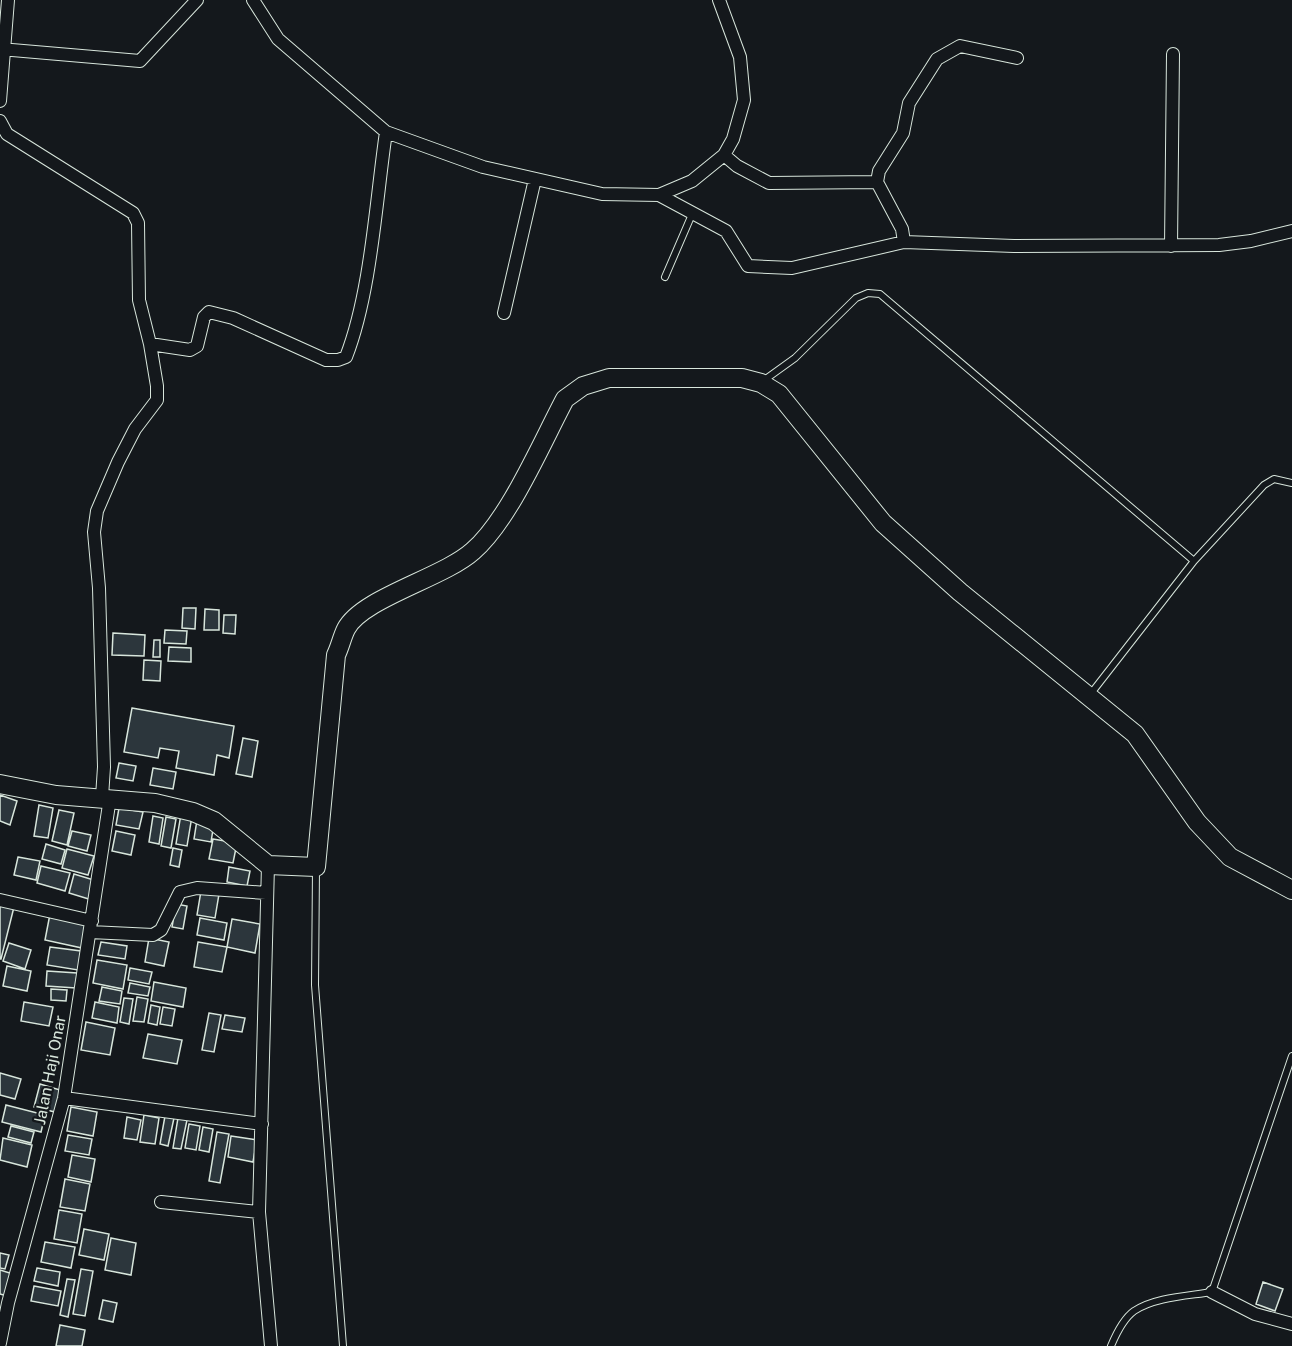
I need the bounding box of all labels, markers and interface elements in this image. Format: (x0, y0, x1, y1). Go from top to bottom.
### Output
street label: Jalan Haji Onar (30, 1014, 70, 1126)

